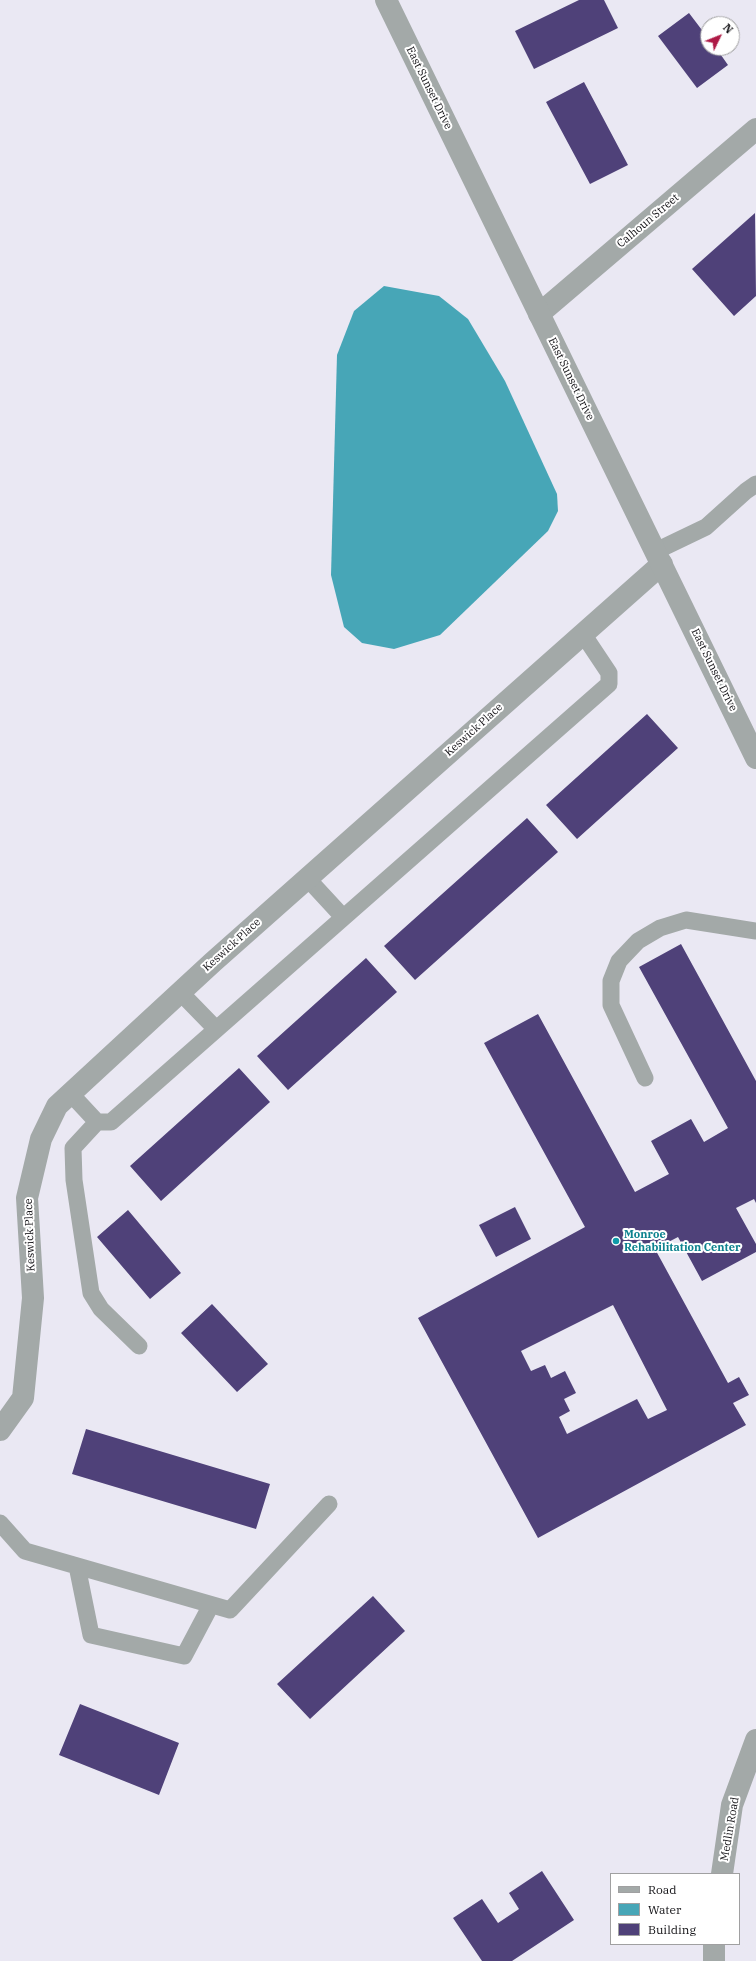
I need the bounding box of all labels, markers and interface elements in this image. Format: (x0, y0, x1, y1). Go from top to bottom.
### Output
north arrow (700, 16, 740, 56)
text: N (720, 21, 736, 36)
street label: East Sunset Drive (403, 44, 455, 132)
street label: Calhoun Street (614, 191, 682, 251)
street label: East Sunset Drive (545, 335, 597, 423)
street label: East Sunset Drive (688, 626, 740, 714)
street label: Keswick Place (442, 701, 506, 759)
street label: Keswick Place (200, 916, 264, 974)
street label: Keswick Place (22, 1198, 38, 1272)
place label: Monroe Rehabilitation Center (624, 1228, 740, 1254)
marker: Monroe Rehabilitation Center (611, 1236, 621, 1246)
street label: Medlin Road (718, 1796, 742, 1862)
legend (610, 1873, 740, 1945)
text: Road (648, 1882, 677, 1897)
text: Water (648, 1902, 681, 1917)
text: Building (648, 1922, 696, 1937)

